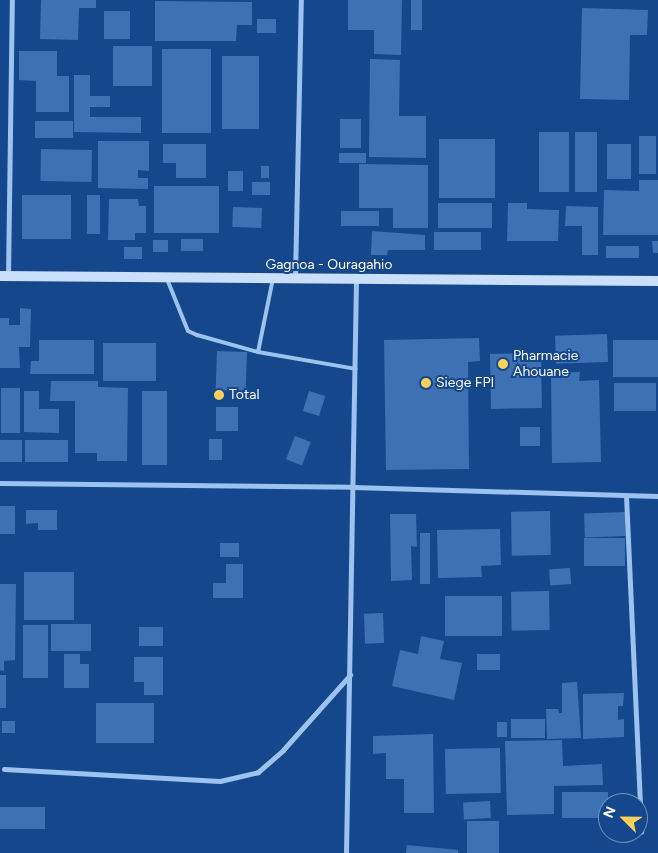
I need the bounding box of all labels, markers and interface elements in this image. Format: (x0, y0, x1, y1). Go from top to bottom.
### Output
street label: Gagnoa - Ouragahio (266, 257, 392, 273)
place label: Pharmacie Ahouane (513, 348, 578, 381)
marker: Pharmacie Ahouane (497, 358, 509, 370)
place label: Siege FPI (436, 375, 494, 391)
marker: Siege FPI (420, 377, 432, 389)
place label: Total (229, 387, 259, 403)
marker: Total (213, 389, 225, 401)
north arrow (598, 793, 648, 843)
text: N (600, 804, 620, 821)

